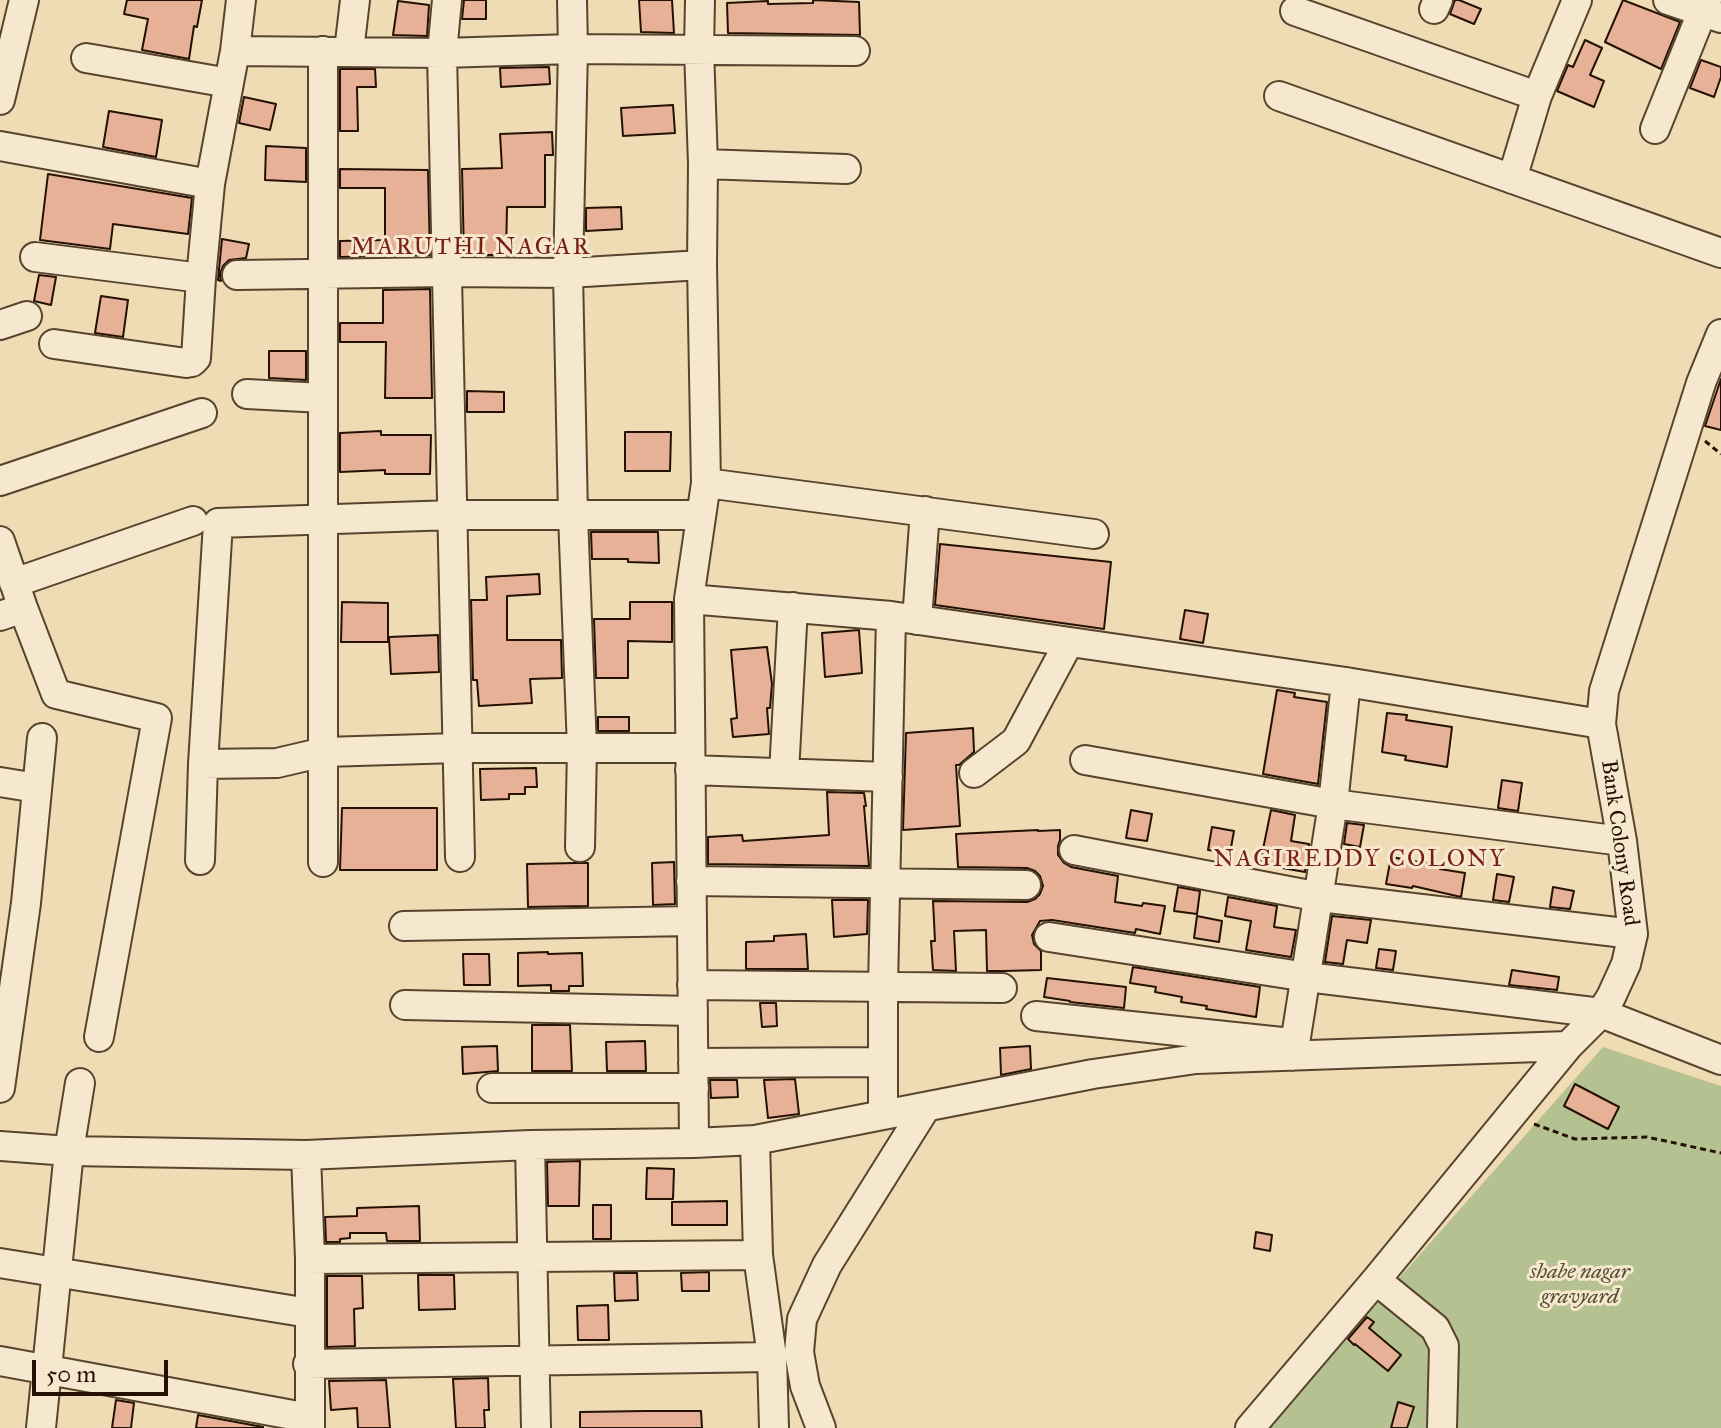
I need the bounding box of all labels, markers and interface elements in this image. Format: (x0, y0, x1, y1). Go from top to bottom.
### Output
district label: MARUTHI NAGAR (351, 234, 591, 262)
street label: Bank Colony Road (1594, 758, 1644, 928)
district label: NAGIREDDY COLONY (1214, 846, 1506, 874)
park label: shabe nagar gravyard (1530, 1260, 1630, 1312)
scale bar (36, 1344, 172, 1394)
text: 50 m (46, 1359, 96, 1389)

